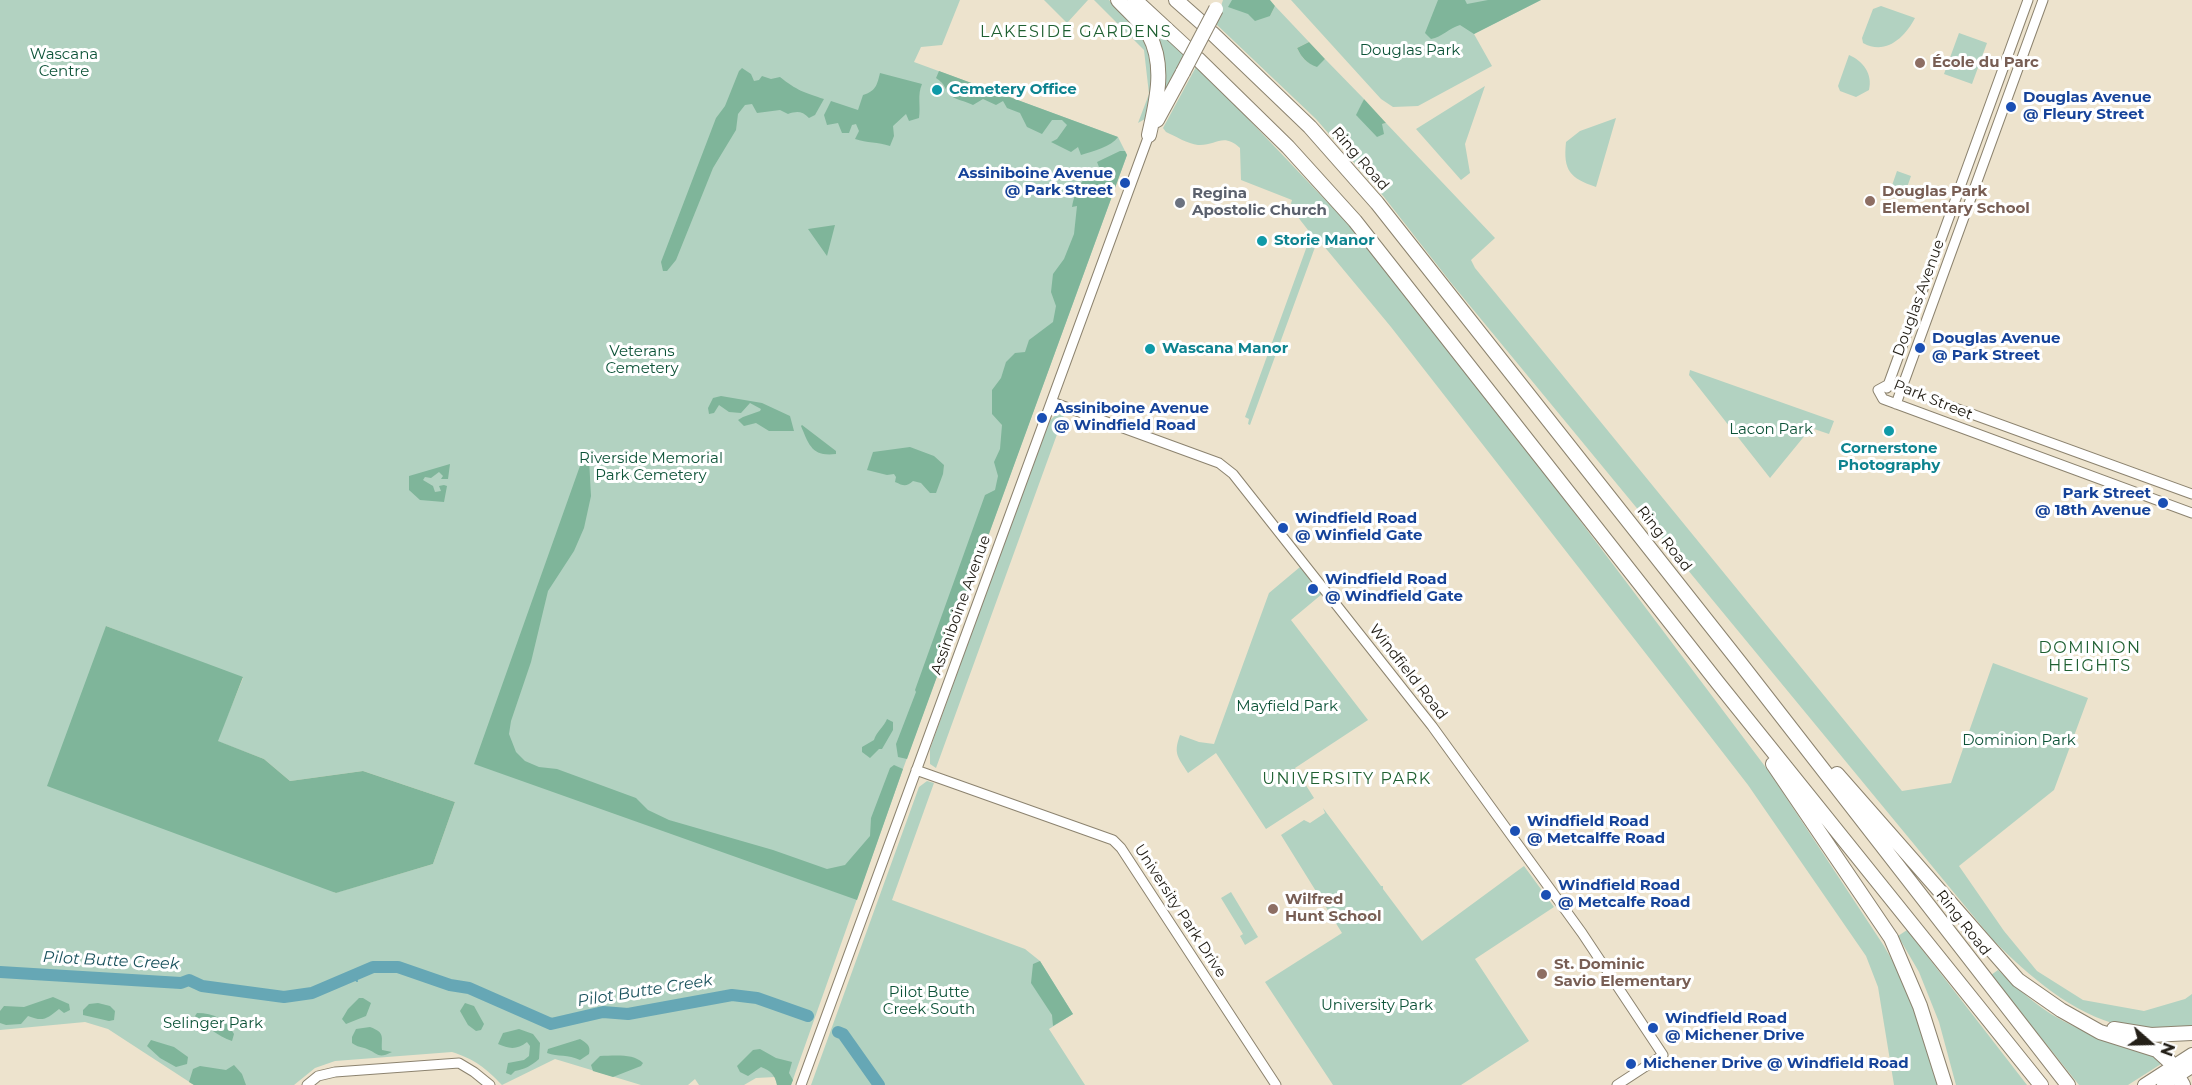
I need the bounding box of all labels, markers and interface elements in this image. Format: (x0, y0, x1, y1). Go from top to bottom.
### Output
district label: LAKESIDE GARDENS (980, 22, 1172, 42)
park label: Douglas Park (1360, 42, 1460, 60)
park label: Wascana Centre (30, 46, 98, 81)
place label: École du Parc (1932, 54, 2039, 72)
marker: École du Parc (1913, 56, 1927, 70)
place label: Cemetery Office (949, 81, 1077, 99)
marker: Cemetery Office (930, 83, 944, 97)
place label: Douglas Avenue @ Fleury Street (2023, 89, 2151, 124)
marker: Douglas Avenue @ Fleury Street (2004, 100, 2018, 114)
street label: Ring Road (1327, 123, 1393, 195)
place label: Assiniboine Avenue @ Park Street (958, 165, 1113, 200)
marker: Assiniboine Avenue @ Park Street (1118, 176, 1132, 190)
place label: Douglas Park Elementary School (1882, 183, 2030, 218)
place label: Regina Apostolic Church (1192, 185, 1327, 220)
marker: Douglas Park Elementary School (1863, 194, 1877, 208)
marker: Regina Apostolic Church (1173, 196, 1187, 210)
place label: Storie Manor (1274, 232, 1375, 250)
marker: Storie Manor (1255, 234, 1269, 248)
street label: Douglas Avenue (1890, 237, 1948, 359)
place label: Douglas Avenue @ Park Street (1932, 330, 2060, 365)
place label: Wascana Manor (1162, 340, 1288, 358)
marker: Douglas Avenue @ Park Street (1913, 341, 1927, 355)
marker: Wascana Manor (1143, 342, 1157, 356)
park label: Veterans Cemetery (605, 343, 679, 378)
street label: Park Street (1891, 376, 1975, 424)
place label: Assiniboine Avenue @ Windfield Road (1054, 400, 1209, 435)
marker: Assiniboine Avenue @ Windfield Road (1035, 411, 1049, 425)
park label: Lacon Park (1729, 421, 1813, 439)
marker: Cornerstone Photography (1882, 424, 1896, 438)
place label: Cornerstone Photography (1838, 440, 1940, 475)
park label: Riverside Memorial Park Cemetery (579, 450, 723, 485)
place label: Park Street @ 18th Avenue (2035, 485, 2151, 520)
marker: Park Street @ 18th Avenue (2156, 496, 2170, 510)
street label: Ring Road (1633, 503, 1695, 575)
place label: Windfield Road @ Winfield Gate (1295, 510, 1423, 545)
marker: Windfield Road @ Winfield Gate (1276, 521, 1290, 535)
street label: Assiniboine Avenue (927, 533, 995, 677)
place label: Windfield Road @ Windfield Gate (1325, 571, 1463, 606)
marker: Windfield Road @ Windfield Gate (1306, 582, 1320, 596)
street label: Windfield Road (1365, 621, 1451, 723)
district label: DOMINION HEIGHTS (2038, 638, 2142, 676)
park label: Mayfield Park (1236, 698, 1338, 716)
park label: Dominion Park (1962, 732, 2076, 750)
district label: UNIVERSITY PARK (1262, 769, 1432, 789)
place label: Windfield Road @ Metcalffe Road (1527, 813, 1665, 848)
marker: Windfield Road @ Metcalffe Road (1508, 824, 1522, 838)
street label: University Park Drive (1130, 841, 1230, 981)
place label: Windfield Road @ Metcalfe Road (1558, 877, 1690, 912)
street label: Ring Road (1932, 887, 1994, 959)
marker: Windfield Road @ Metcalfe Road (1539, 888, 1553, 902)
place label: Wilfred Hunt School (1285, 891, 1382, 926)
marker: Wilfred Hunt School (1266, 902, 1280, 916)
water label: Pilot Butte Creek (42, 948, 180, 974)
place label: St. Dominic Savio Elementary (1554, 956, 1691, 991)
marker: St. Dominic Savio Elementary (1535, 967, 1549, 981)
water label: Pilot Butte Creek (576, 971, 714, 1011)
park label: Pilot Butte Creek South (883, 984, 975, 1019)
park label: University Park (1321, 997, 1433, 1015)
place label: Windfield Road @ Michener Drive (1665, 1010, 1804, 1045)
north arrow (2120, 1013, 2180, 1073)
park label: Selinger Park (163, 1015, 263, 1033)
marker: Windfield Road @ Michener Drive (1646, 1021, 1660, 1035)
text: N (2156, 1040, 2179, 1059)
place label: Michener Drive @ Windfield Road (1643, 1055, 1909, 1073)
marker: Michener Drive @ Windfield Road (1624, 1057, 1638, 1071)

